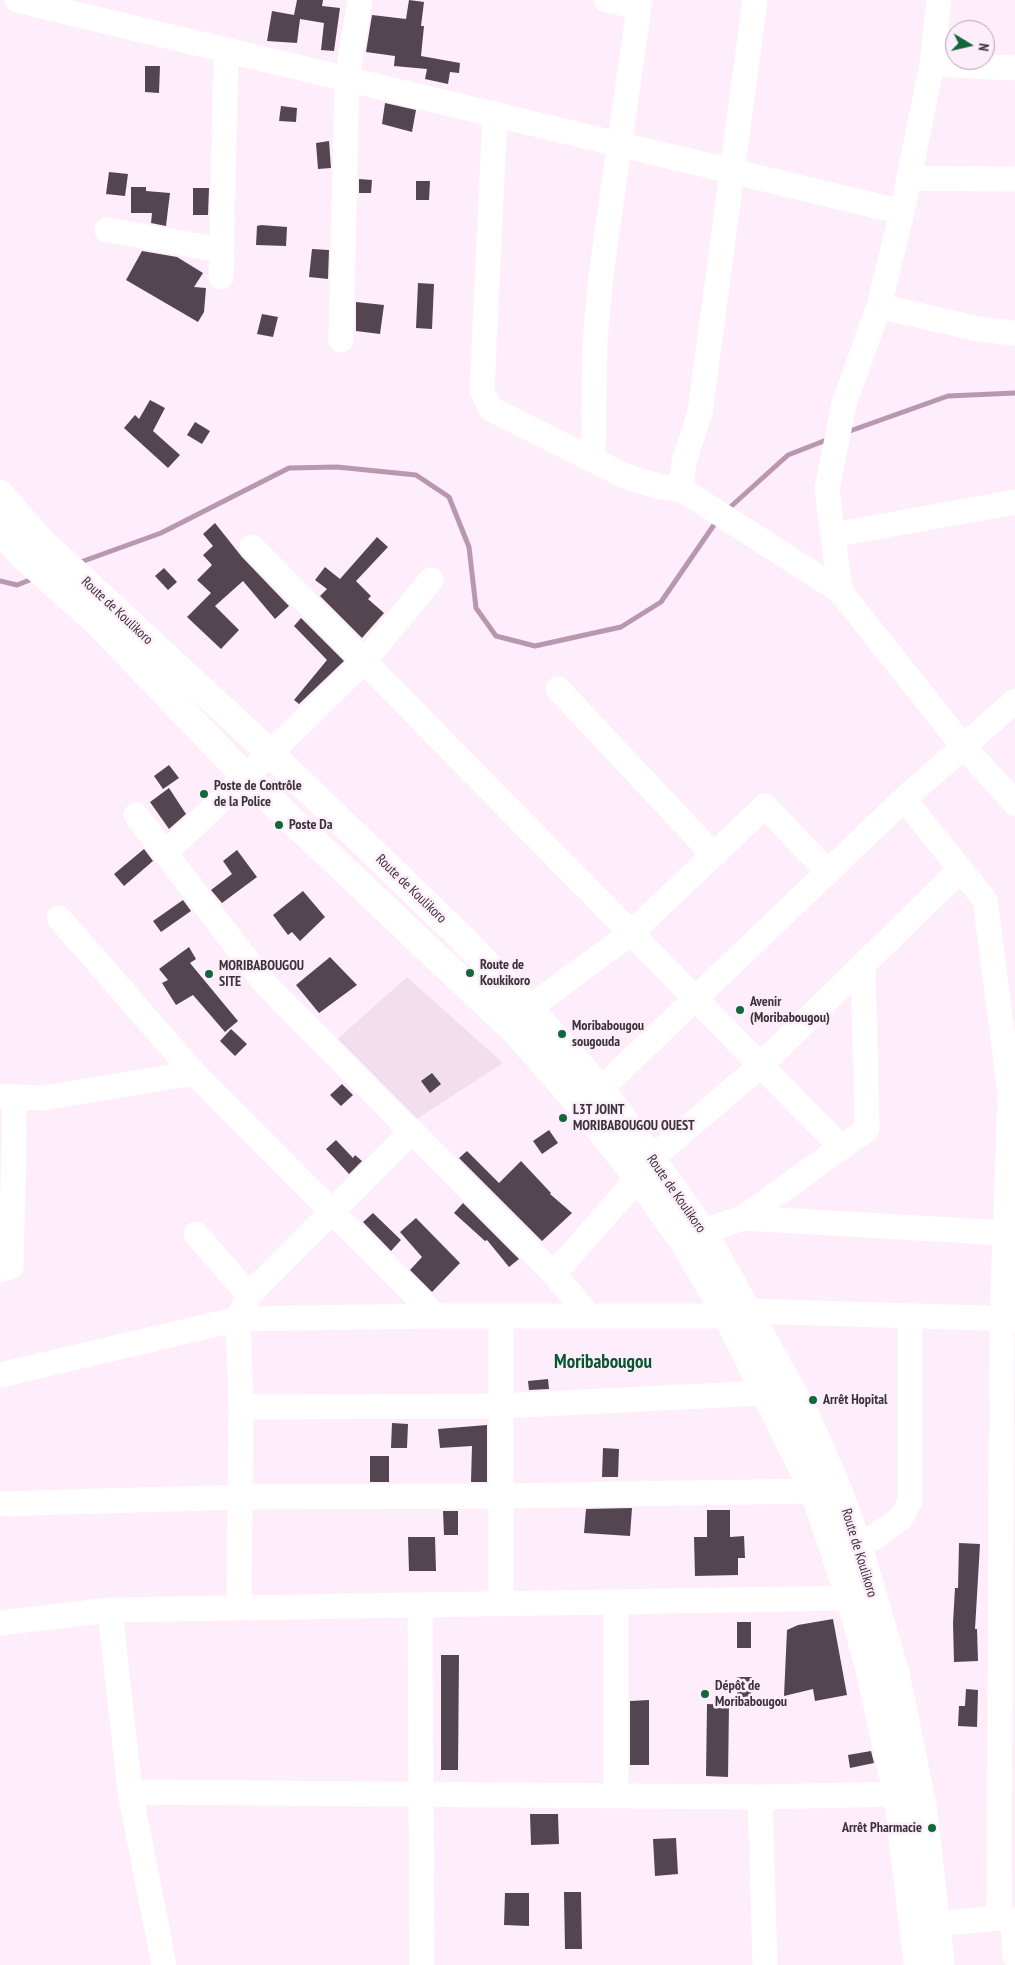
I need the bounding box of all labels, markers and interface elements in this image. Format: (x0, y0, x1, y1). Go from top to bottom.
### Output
north arrow (945, 20, 995, 70)
text: N (974, 42, 993, 52)
street label: Route de Koulikoro (78, 574, 156, 648)
place label: Poste de Contrôle de la Police (214, 778, 302, 810)
marker: Poste de Contrôle de la Police (198, 788, 210, 800)
place label: Poste Da (289, 817, 333, 833)
marker: Poste Da (273, 819, 285, 831)
street label: Route de Koulikoro (372, 851, 450, 927)
place label: Route de Koukikoro (480, 957, 530, 990)
place label: MORIBABOUGOU SITE (219, 958, 304, 990)
marker: Route de Koukikoro (464, 967, 476, 979)
marker: MORIBABOUGOU SITE (203, 968, 215, 980)
place label: Avenir (Moribabougou) (750, 994, 830, 1026)
marker: Avenir (Moribabougou) (734, 1004, 746, 1016)
place label: Moribabougou sougouda (572, 1018, 644, 1050)
marker: Moribabougou sougouda (556, 1028, 568, 1040)
place label: L3T JOINT MORIBABOUGOU OUEST (573, 1102, 695, 1134)
marker: L3T JOINT MORIBABOUGOU OUEST (557, 1112, 569, 1124)
street label: Route de Koulikoro (643, 1152, 709, 1236)
district label: Moribabougou (554, 1352, 652, 1374)
place label: Arrêt Hopital (823, 1392, 888, 1408)
marker: Arrêt Hopital (807, 1394, 819, 1406)
street label: Route de Koulikoro (838, 1507, 880, 1599)
place label: Dépôt de Moribabougou (715, 1678, 787, 1710)
marker: Dépôt de Moribabougou (699, 1688, 711, 1700)
place label: Arrêt Pharmacie (842, 1820, 922, 1836)
marker: Arrêt Pharmacie (926, 1822, 938, 1834)

